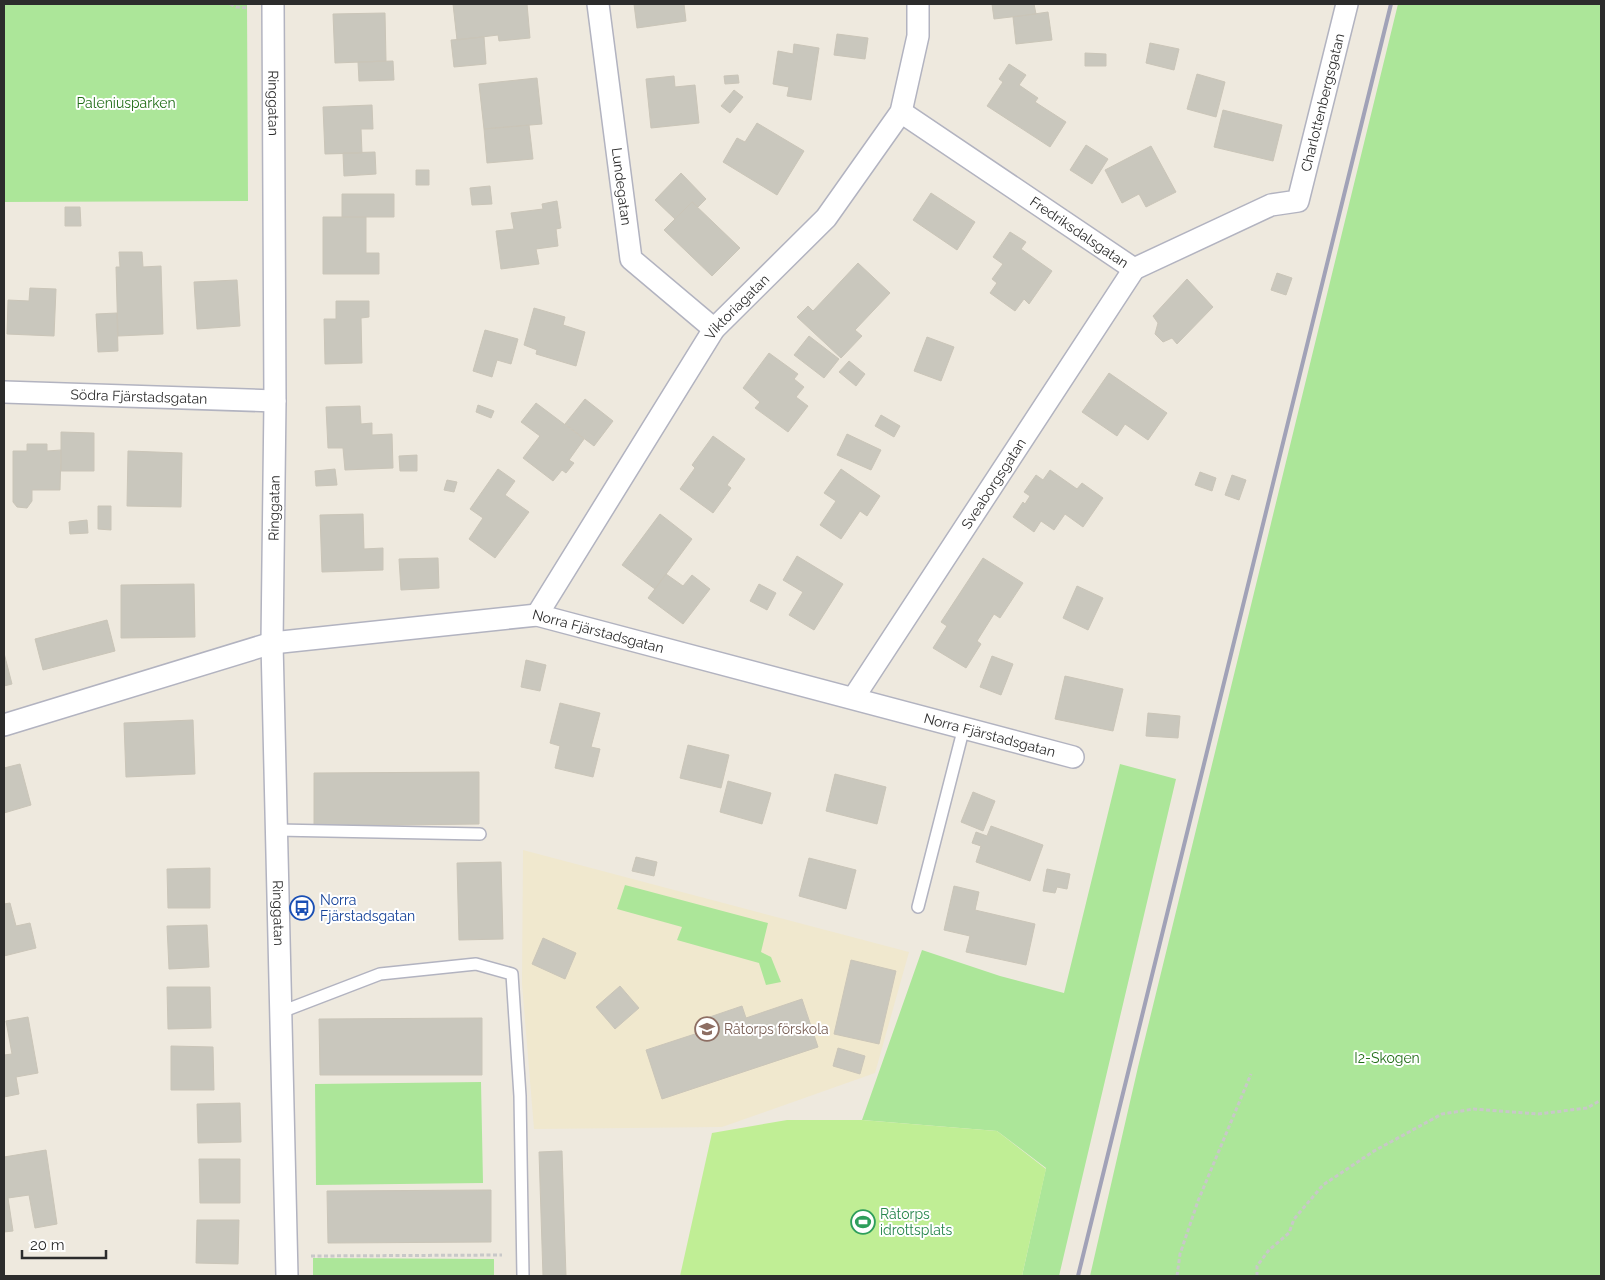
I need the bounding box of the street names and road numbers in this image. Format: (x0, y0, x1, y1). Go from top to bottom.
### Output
street label: Charlottenbergsgatan (1298, 32, 1347, 173)
street label: Ringgatan (265, 70, 282, 136)
street label: Lundegatan (609, 147, 635, 226)
street label: Fredriksdalsgatan (1027, 193, 1132, 271)
street label: Viktoriagatan (701, 271, 772, 343)
street label: Södra Fjärstadsgatan (70, 386, 208, 407)
street label: Sveaborgsgatan (958, 435, 1029, 532)
street label: Ringgatan (265, 475, 283, 541)
street label: Norra Fjärstadsgatan (531, 606, 666, 656)
street label: Norra Fjärstadsgatan (922, 710, 1057, 760)
street label: Ringgatan (270, 880, 287, 946)

